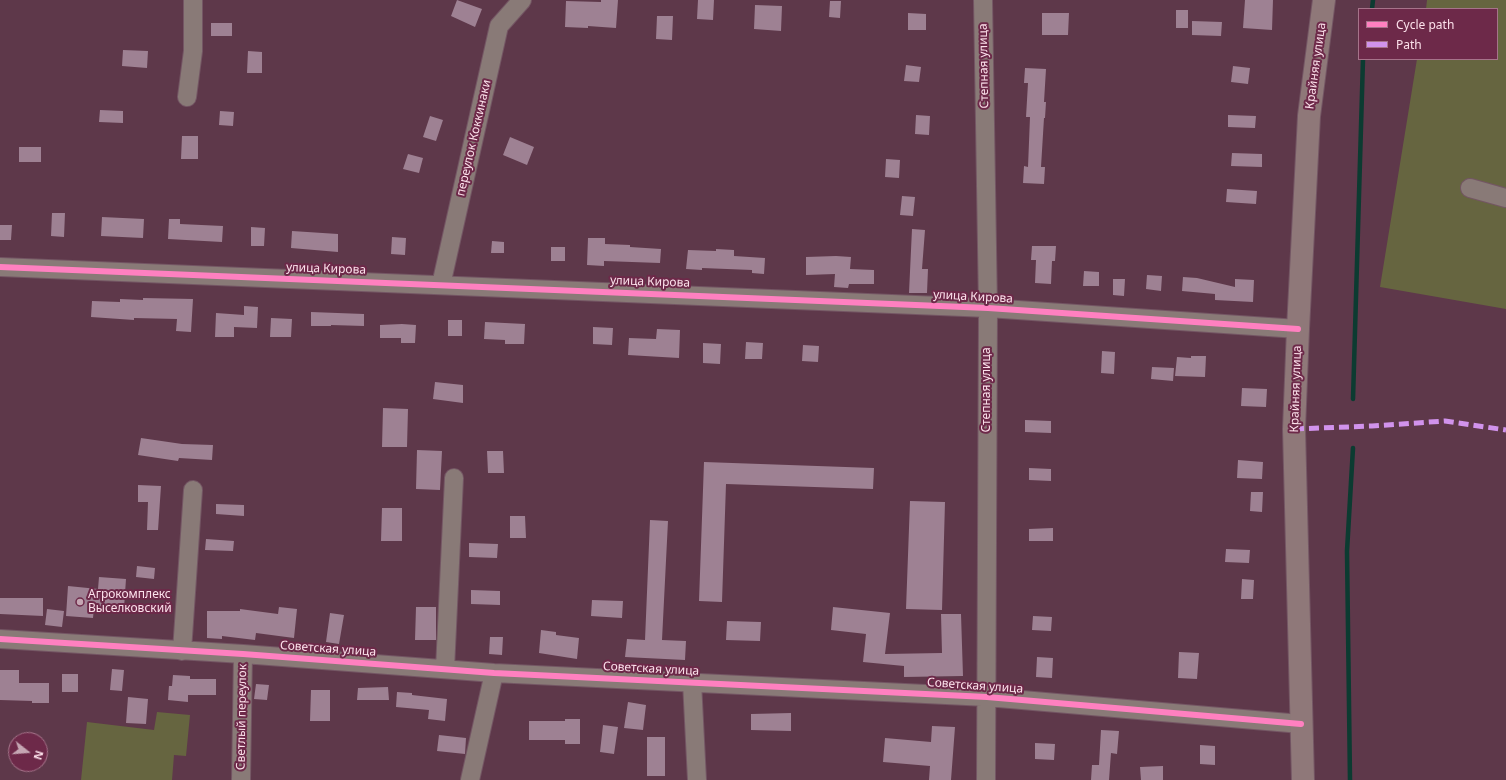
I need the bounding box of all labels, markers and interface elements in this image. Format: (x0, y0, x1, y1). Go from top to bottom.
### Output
legend (1358, 8, 1498, 60)
text: Cycle path (1396, 16, 1454, 33)
street label: Крайняя улица (1303, 22, 1329, 110)
street label: Степная улица (976, 23, 992, 109)
text: Path (1396, 36, 1422, 53)
street label: переулок Коккинаки (454, 78, 494, 198)
street label: улица Кирова (286, 260, 366, 278)
street label: улица Кирова (610, 273, 690, 291)
street label: улица Кирова (933, 288, 1013, 306)
street label: Крайняя улица (1287, 345, 1305, 433)
street label: Степная улица (980, 347, 994, 433)
place label: Агрокомплекс Выселковский (88, 588, 172, 616)
marker: Агрокомплекс Выселковский (75, 597, 85, 607)
street label: Советская улица (279, 638, 377, 660)
street label: Советская улица (603, 659, 699, 679)
street label: Светлый переулок (234, 664, 250, 770)
street label: Советская улица (926, 675, 1024, 697)
north arrow (8, 732, 48, 772)
text: N (31, 749, 47, 762)

